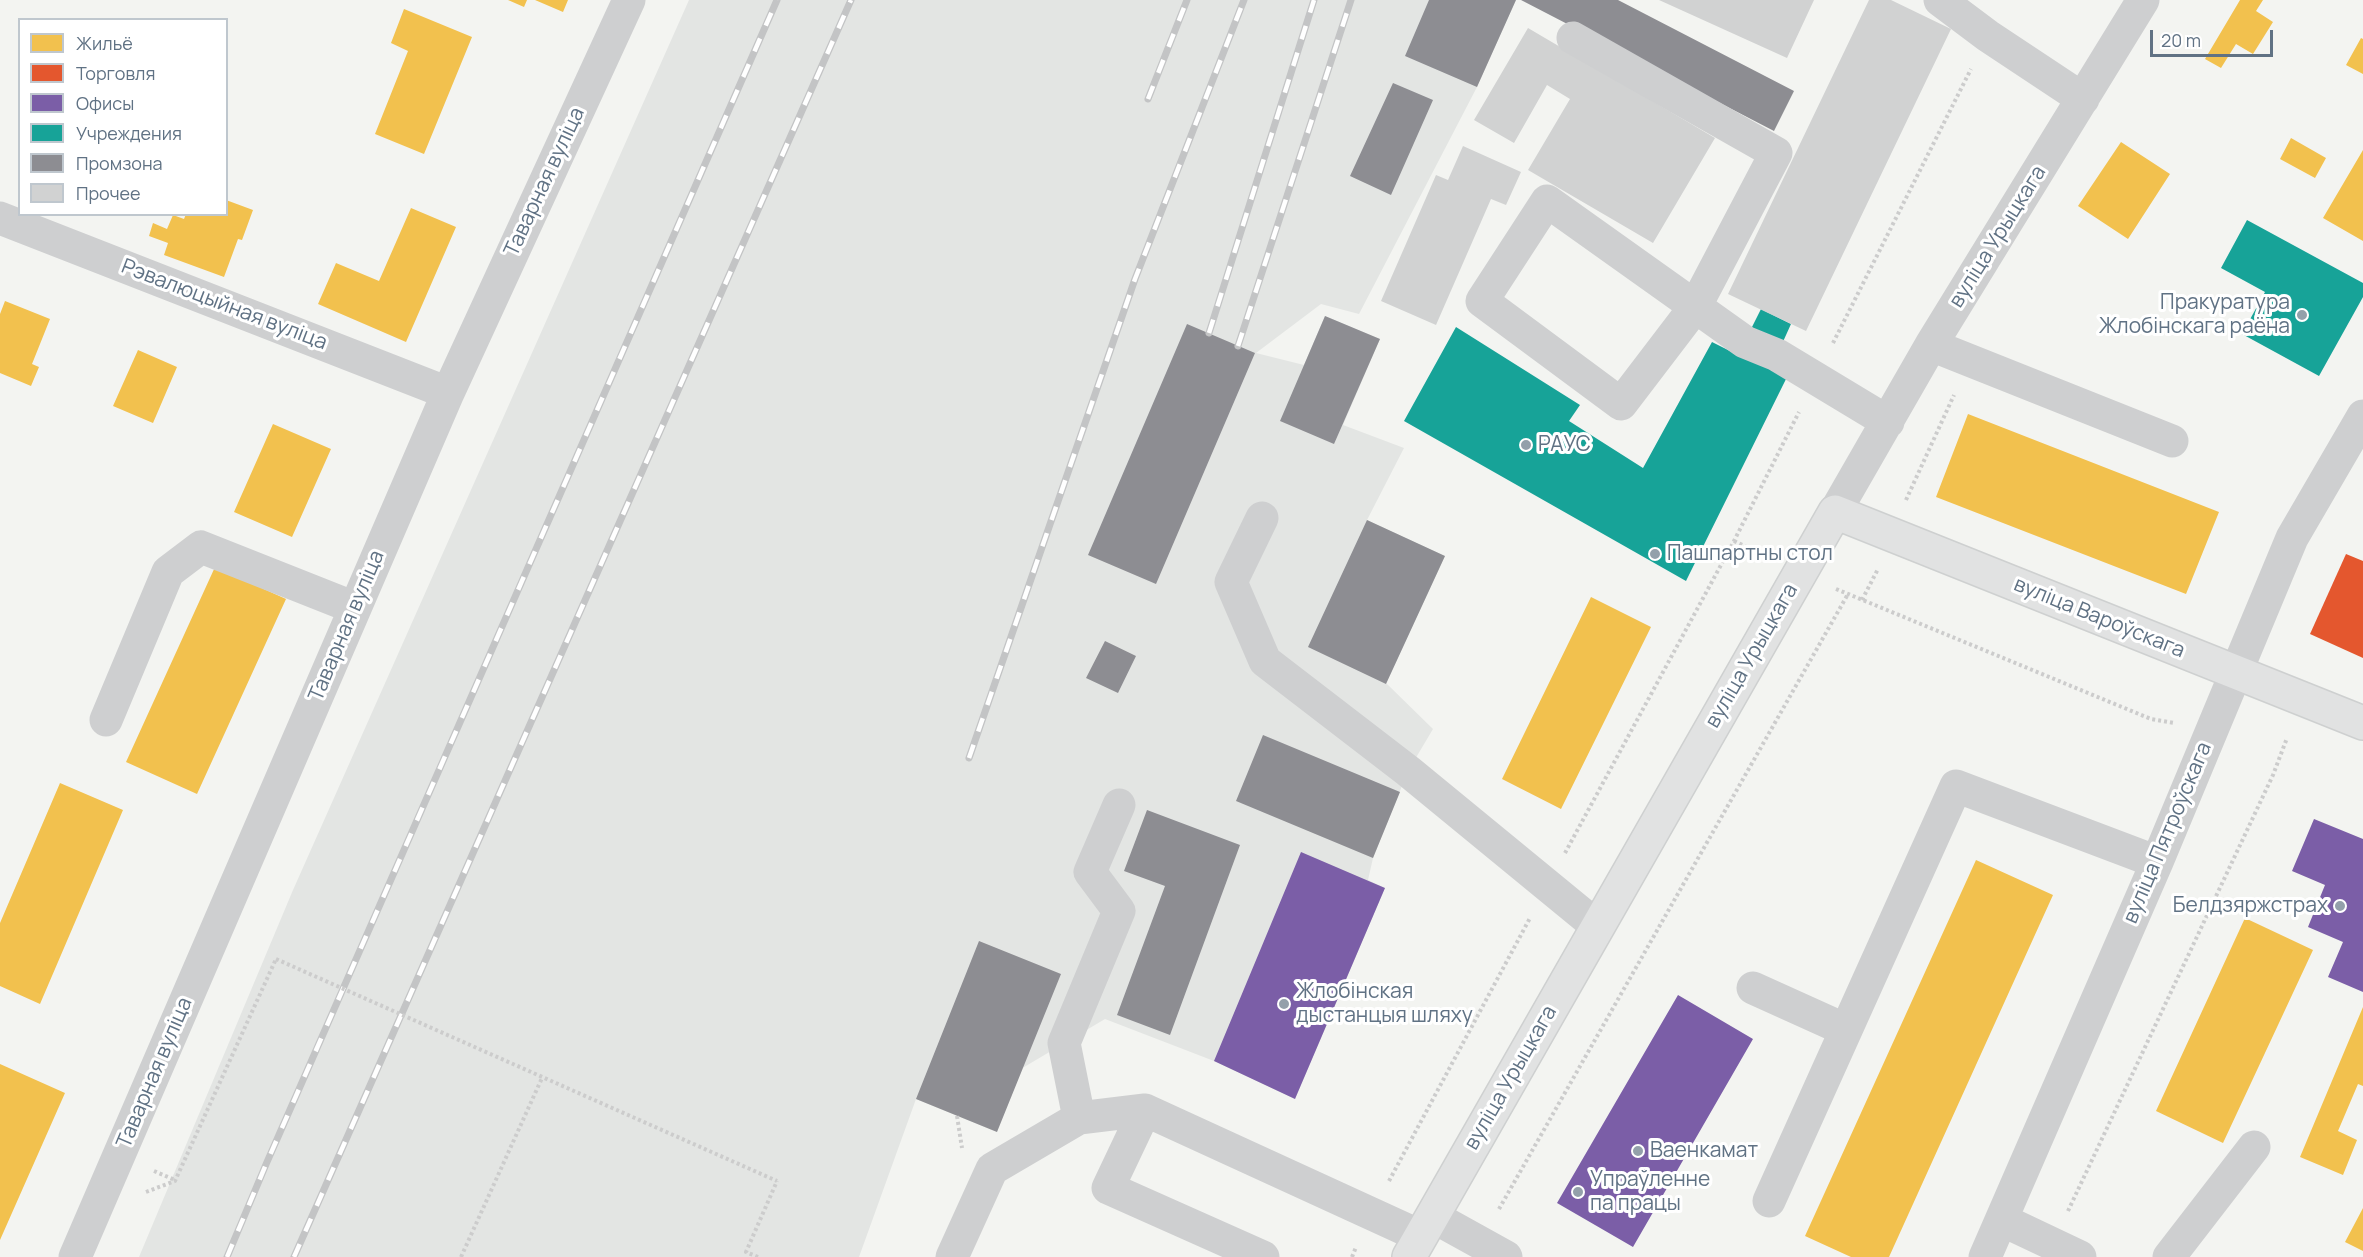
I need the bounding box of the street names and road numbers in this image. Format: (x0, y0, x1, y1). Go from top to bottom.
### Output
street label: Таварная вуліца (499, 104, 591, 260)
street label: вуліца Урыцкага (1944, 161, 2052, 313)
street label: Рэвалюцыйная вуліца (118, 254, 330, 356)
street label: Таварная вуліца (304, 547, 390, 705)
street label: вуліца Вароўскага (2010, 572, 2188, 664)
street label: вуліца Урыцкага (1700, 579, 1804, 733)
street label: вуліца Пятроўскага (2118, 739, 2218, 927)
street label: Таварная вуліца (112, 994, 198, 1152)
street label: вуліца Урыцкага (1459, 1001, 1563, 1155)

